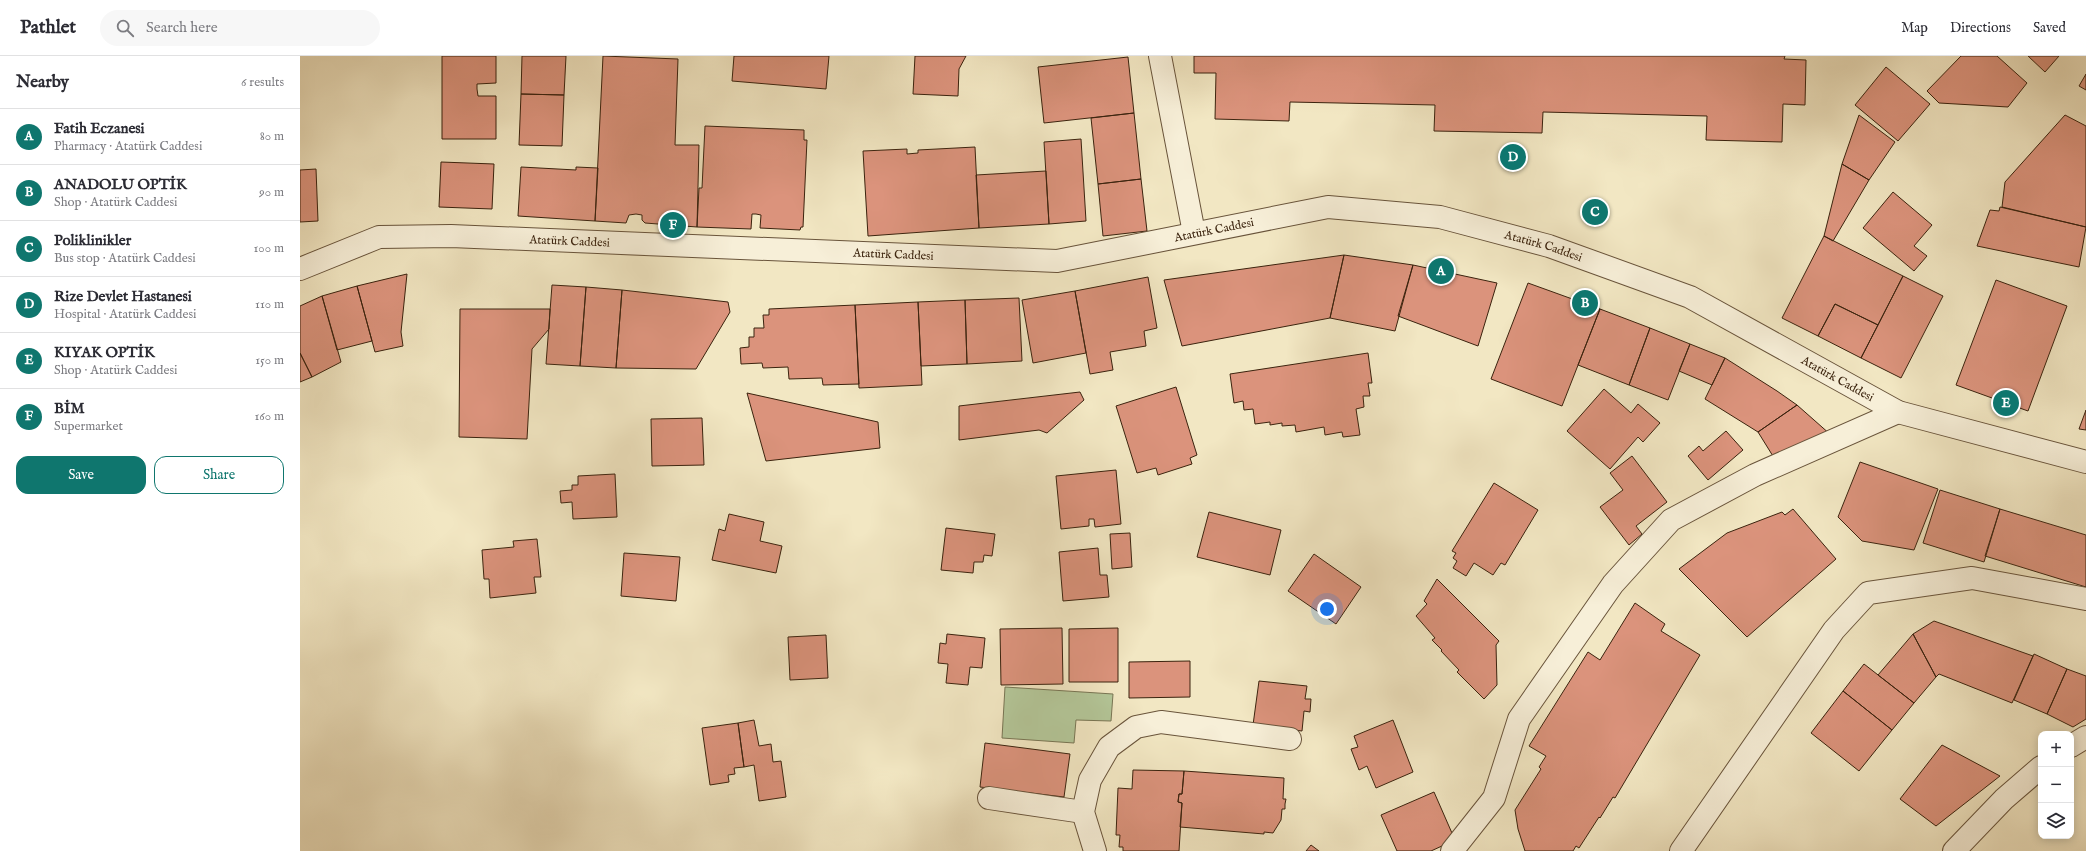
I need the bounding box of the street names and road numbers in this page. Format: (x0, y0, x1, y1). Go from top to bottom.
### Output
street label: Atatürk Caddesi (1172, 215, 1255, 246)
street label: Atatürk Caddesi (1502, 227, 1584, 265)
street label: Atatürk Caddesi (528, 232, 610, 251)
street label: Atatürk Caddesi (852, 246, 934, 264)
street label: Atatürk Caddesi (1798, 353, 1876, 405)

